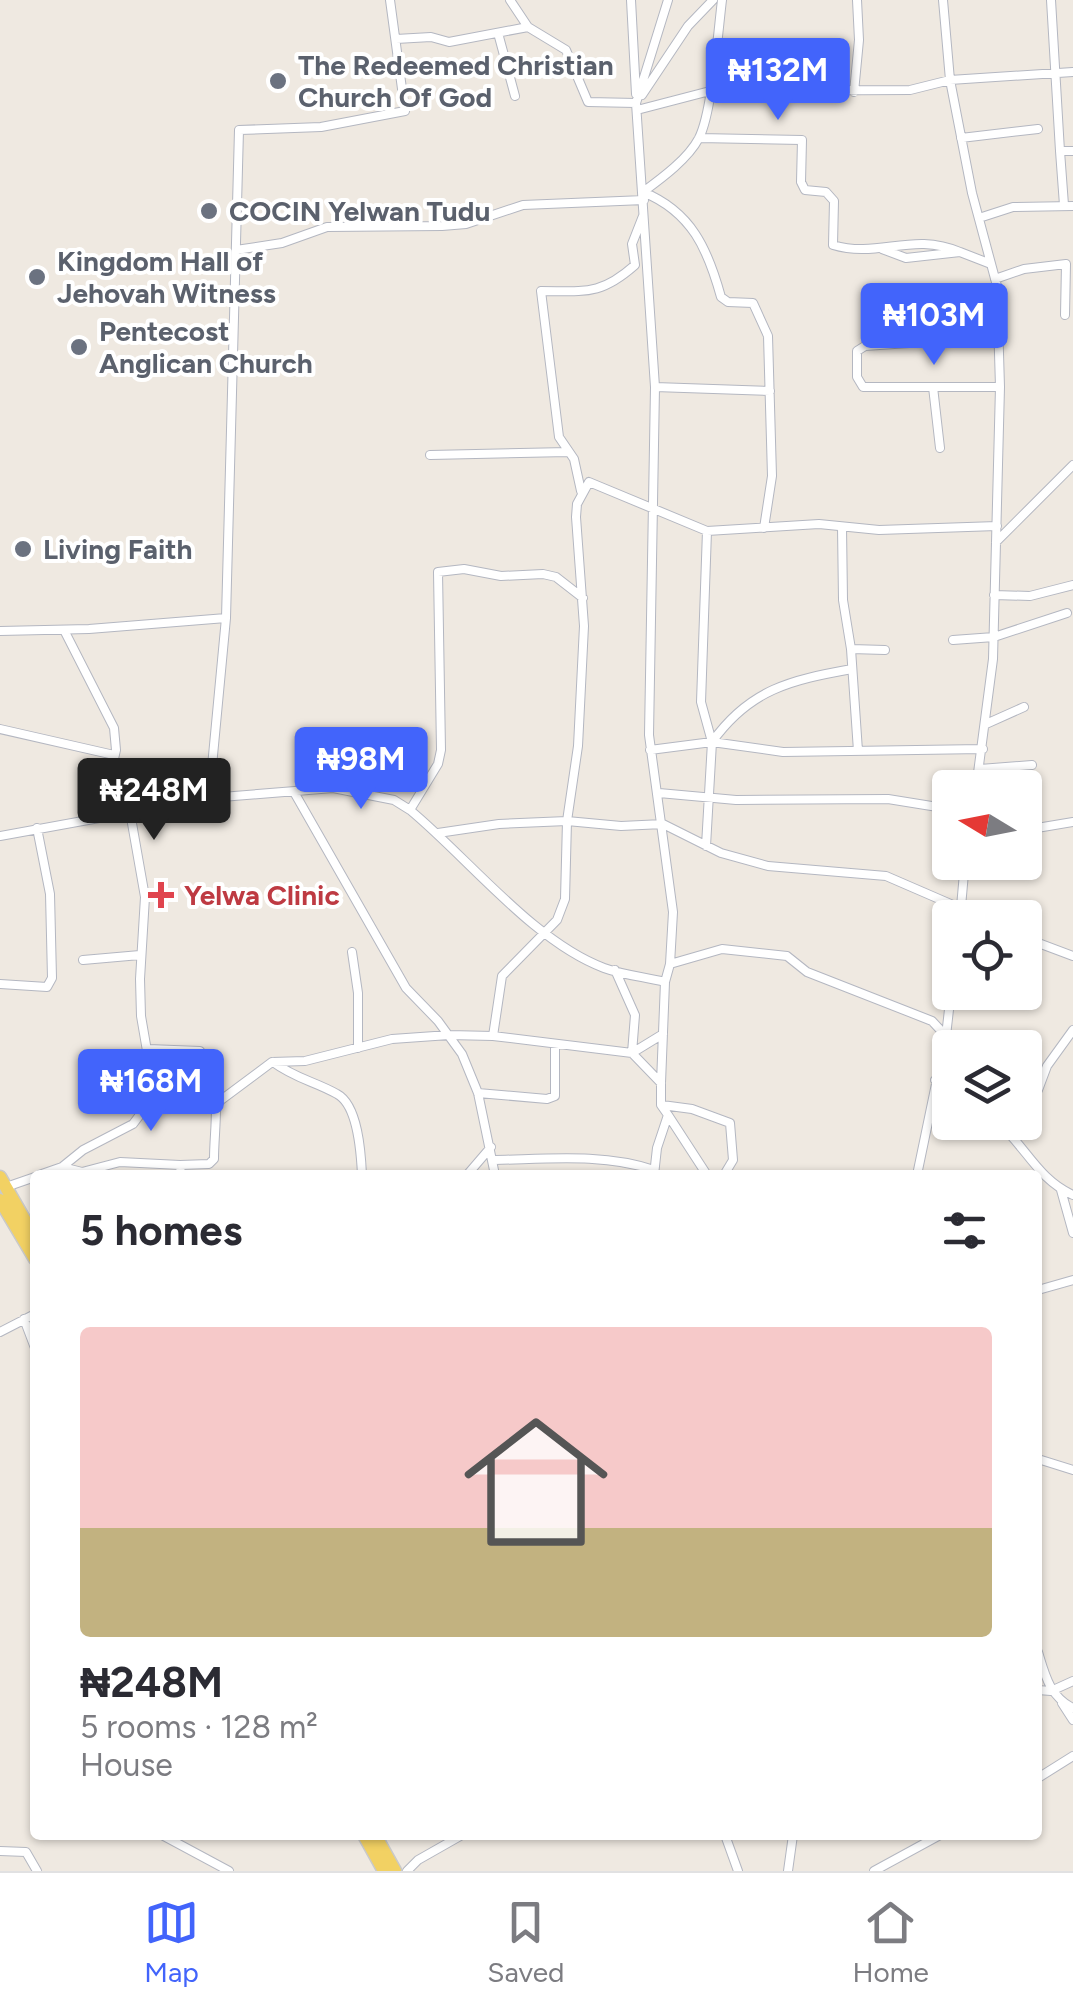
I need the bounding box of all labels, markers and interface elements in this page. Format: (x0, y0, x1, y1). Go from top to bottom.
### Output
pin: ₦132M (708, 38, 848, 123)
place label: The Redeemed Christian Church Of God (298, 48, 614, 114)
text: ₦132M (728, 51, 828, 89)
marker: The Redeemed Christian Church Of God (267, 70, 289, 92)
place label: COCIN Yelwan Tudu (229, 194, 490, 228)
marker: COCIN Yelwan Tudu (198, 200, 220, 222)
place label: Kingdom Hall of Jehovah Witness (57, 244, 276, 310)
marker: Kingdom Hall of Jehovah Witness (26, 266, 48, 288)
pin: ₦103M (864, 283, 1004, 368)
text: ₦103M (883, 296, 985, 334)
place label: Pentecost Anglican Church (99, 314, 313, 380)
marker: Pentecost Anglican Church (68, 336, 90, 358)
place label: Living Faith (43, 532, 192, 566)
marker: Living Faith (12, 538, 34, 560)
pin: ₦98M (302, 727, 420, 812)
text: ₦98M (317, 740, 405, 778)
pin: ₦248M (84, 758, 224, 843)
north arrow (932, 770, 1042, 880)
map controls (932, 770, 1042, 1140)
text: ₦248M (100, 771, 208, 809)
place label: Yelwa Clinic (184, 878, 340, 912)
marker: Yelwa Clinic (148, 882, 174, 908)
button: locate (932, 900, 1042, 1010)
button: layers (932, 1030, 1042, 1140)
pin: ₦168M (81, 1049, 221, 1134)
text: ₦168M (100, 1062, 202, 1100)
icon: filters (937, 1203, 992, 1258)
text: 5 homes (80, 1205, 242, 1256)
icon: home (446, 1392, 626, 1572)
text: ₦248M (80, 1657, 223, 1708)
text: 5 rooms · 128 m² (80, 1708, 318, 1746)
text: House (80, 1746, 173, 1784)
tab: Map (144, 1895, 199, 1989)
tab: Saved (487, 1895, 564, 1989)
tab: Home (853, 1895, 929, 1989)

